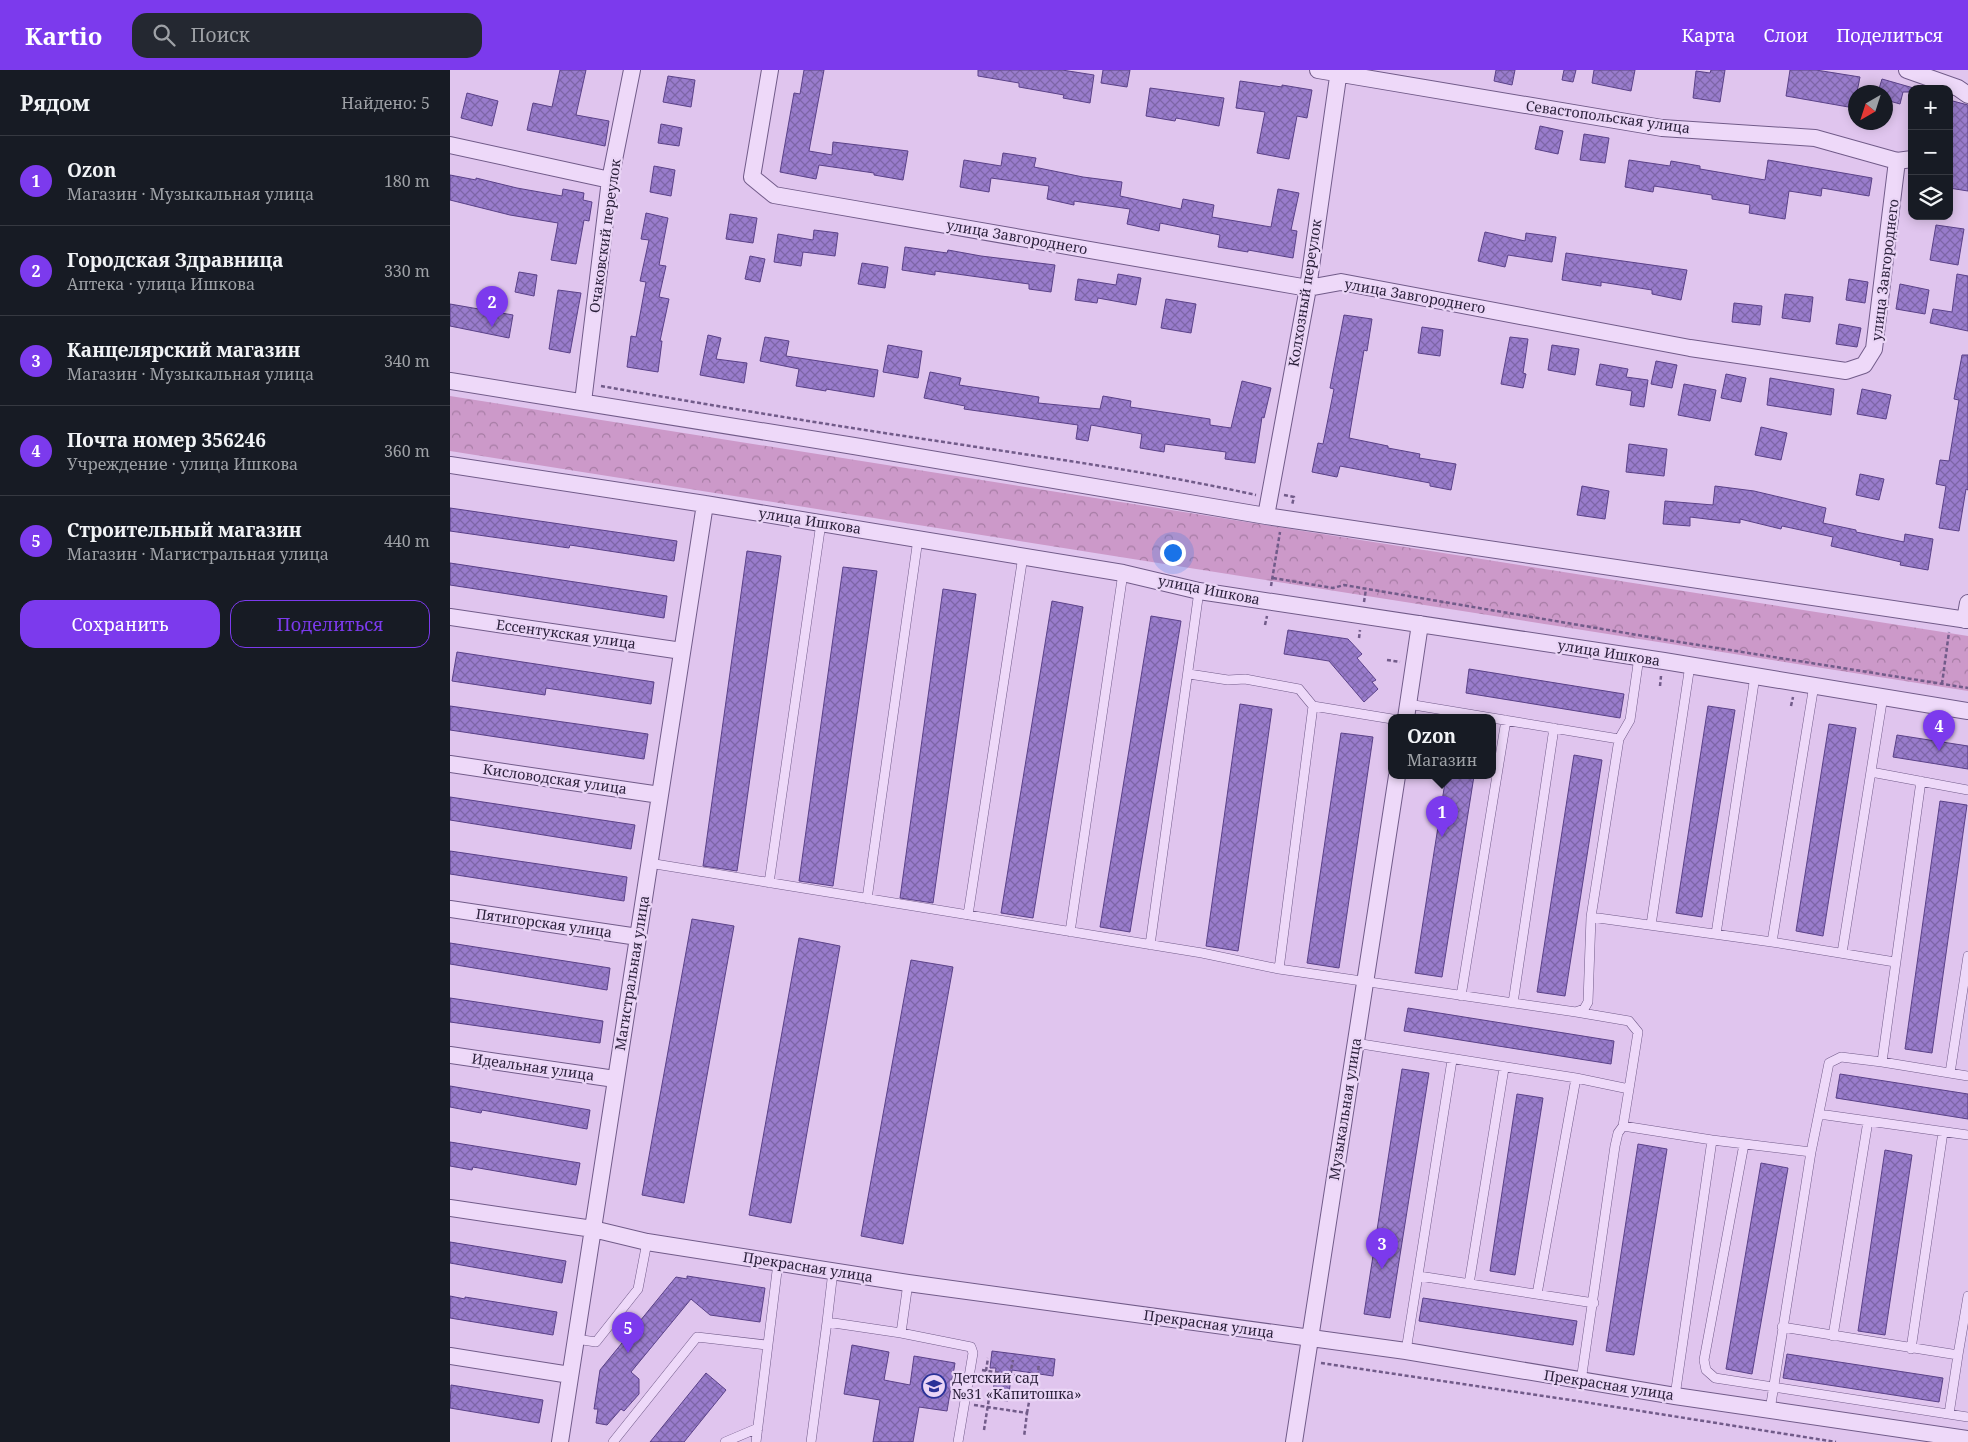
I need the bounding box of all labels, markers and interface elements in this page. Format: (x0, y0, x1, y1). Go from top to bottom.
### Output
search box (132, 13, 482, 58)
text: Kartio (25, 19, 102, 52)
icon: search (150, 21, 178, 49)
text: Поиск (190, 22, 250, 48)
text: Карта (1681, 23, 1736, 47)
text: Слои (1764, 23, 1808, 47)
text: Поделиться (1836, 23, 1943, 47)
north arrow (1848, 85, 1893, 130)
map controls (1908, 85, 1953, 220)
button: + (1908, 85, 1953, 130)
text: Рядом (20, 89, 90, 117)
text: Найдено: 5 (341, 92, 430, 114)
street label: Севастопольская улица (1525, 96, 1691, 137)
button: − (1908, 130, 1953, 175)
text: Ozon (67, 157, 116, 183)
street label: Очаковский переулок (584, 157, 625, 314)
text: 1 (31, 170, 41, 192)
text: 180 m (384, 170, 430, 192)
button: layers (1908, 175, 1953, 220)
text: Магазин · Музыкальная улица (67, 183, 314, 205)
street label: улица Завгороднего (1866, 198, 1903, 342)
street label: улица Завгороднего (945, 215, 1089, 258)
street label: Колхозный переулок (1283, 217, 1326, 368)
text: Городская Здравница (67, 247, 283, 273)
text: 2 (31, 260, 41, 282)
text: 330 m (384, 260, 430, 282)
text: Аптека · улица Ишкова (67, 273, 255, 295)
street label: улица Завгороднего (1343, 274, 1487, 317)
pin: 2 (476, 286, 508, 327)
text: Канцелярский магазин (67, 337, 300, 363)
text: 3 (31, 350, 41, 372)
text: 340 m (384, 350, 430, 372)
text: Магазин · Музыкальная улица (67, 363, 314, 385)
text: Почта номер 356246 (67, 427, 266, 453)
text: 4 (31, 440, 41, 462)
text: 360 m (384, 440, 430, 462)
text: Учреждение · улица Ишкова (67, 453, 298, 475)
street label: улица Ишкова (757, 503, 863, 538)
text: Строительный магазин (67, 517, 302, 543)
text: 5 (31, 530, 41, 552)
text: 440 m (384, 530, 430, 552)
your location (1160, 540, 1186, 566)
text: Магазин · Магистральная улица (67, 543, 329, 565)
street label: улица Ишкова (1156, 570, 1262, 609)
button: Сохранить (20, 600, 220, 648)
button: Поделиться (230, 600, 430, 648)
street label: Ессентукская улица (495, 614, 637, 653)
street label: улица Ишкова (1556, 635, 1662, 670)
pin: 4 (1923, 710, 1955, 751)
popup (1388, 714, 1496, 779)
text: Ozon (1407, 723, 1456, 749)
text: Магазин (1407, 749, 1477, 771)
street label: Кисловодская улица (482, 759, 628, 798)
pin: 1 (1426, 796, 1458, 837)
street label: Магистральная улица (610, 894, 653, 1052)
street label: Пятигорская улица (475, 904, 613, 941)
street label: Музыкальная улица (1324, 1036, 1365, 1182)
street label: Идеальная улица (470, 1048, 596, 1085)
pin: 3 (1366, 1228, 1398, 1269)
street label: Прекрасная улица (742, 1247, 875, 1286)
street label: Прекрасная улица (1143, 1305, 1276, 1342)
pin: 5 (612, 1312, 644, 1353)
street label: Прекрасная улица (1543, 1365, 1676, 1404)
place label: Детский сад №31 «Капитошка» (952, 1368, 1082, 1403)
school or university icon: Детский сад №31 «Капитошка» (921, 1373, 947, 1399)

